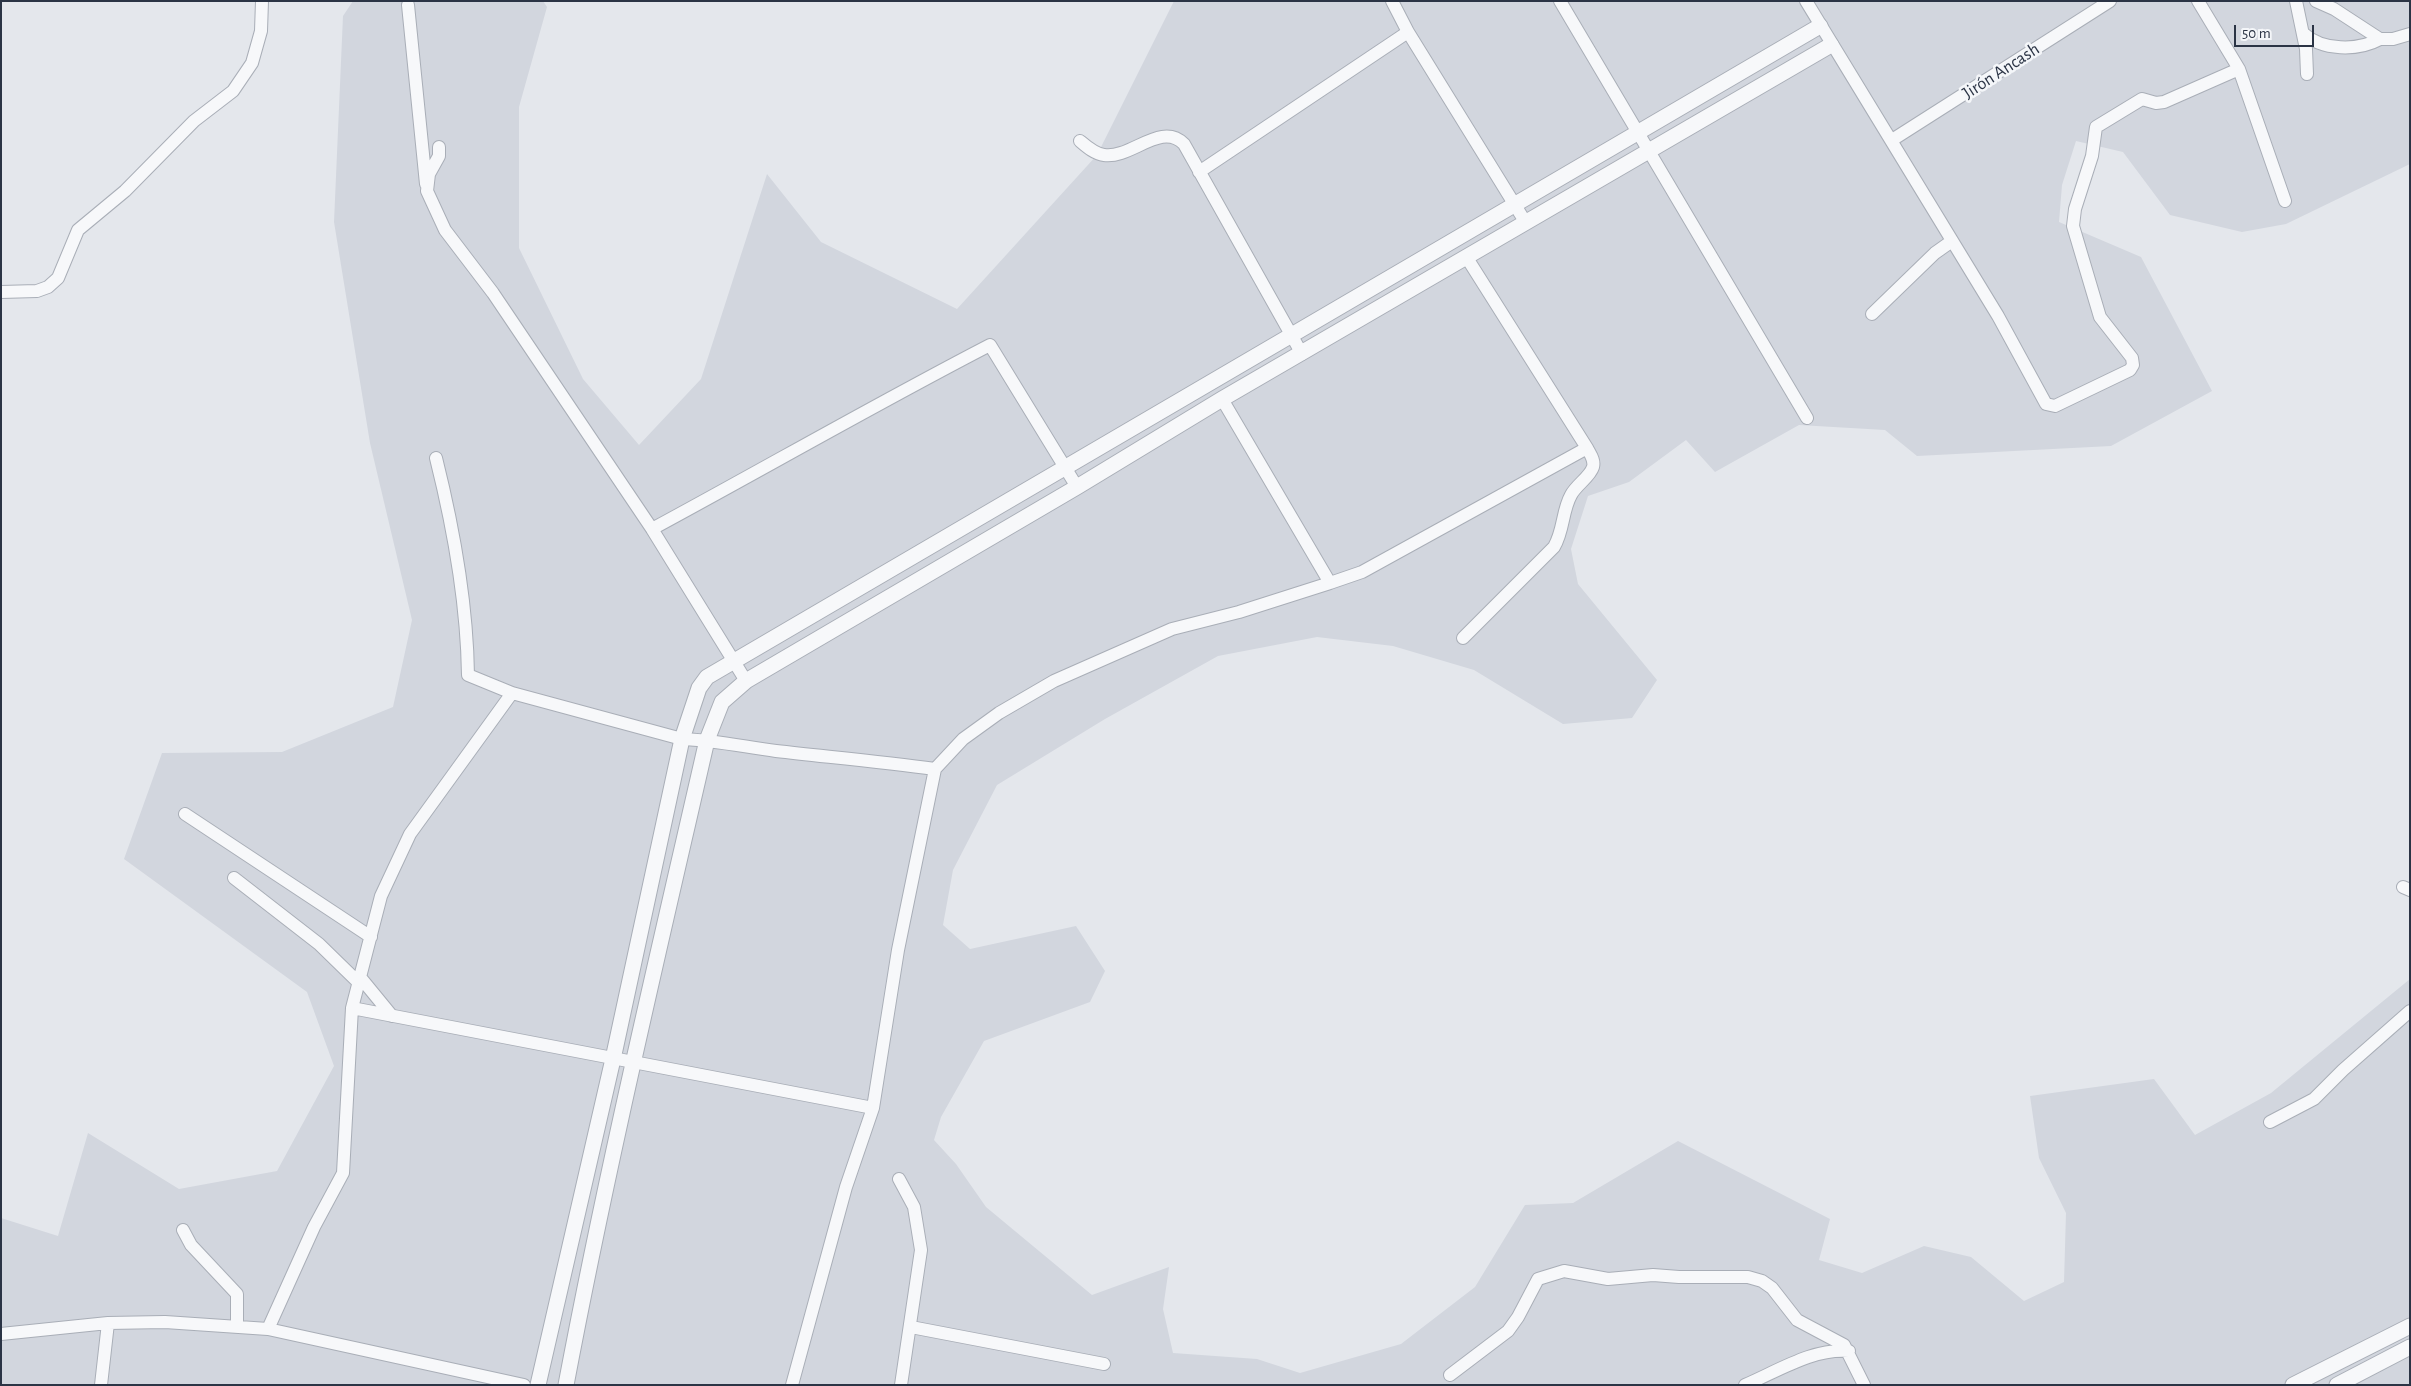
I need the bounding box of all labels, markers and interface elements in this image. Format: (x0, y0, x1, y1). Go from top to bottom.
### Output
scale bar (2236, 15, 2316, 47)
text: 50 m (2242, 26, 2271, 41)
street label: Jirón Ancash (1959, 38, 2043, 104)

